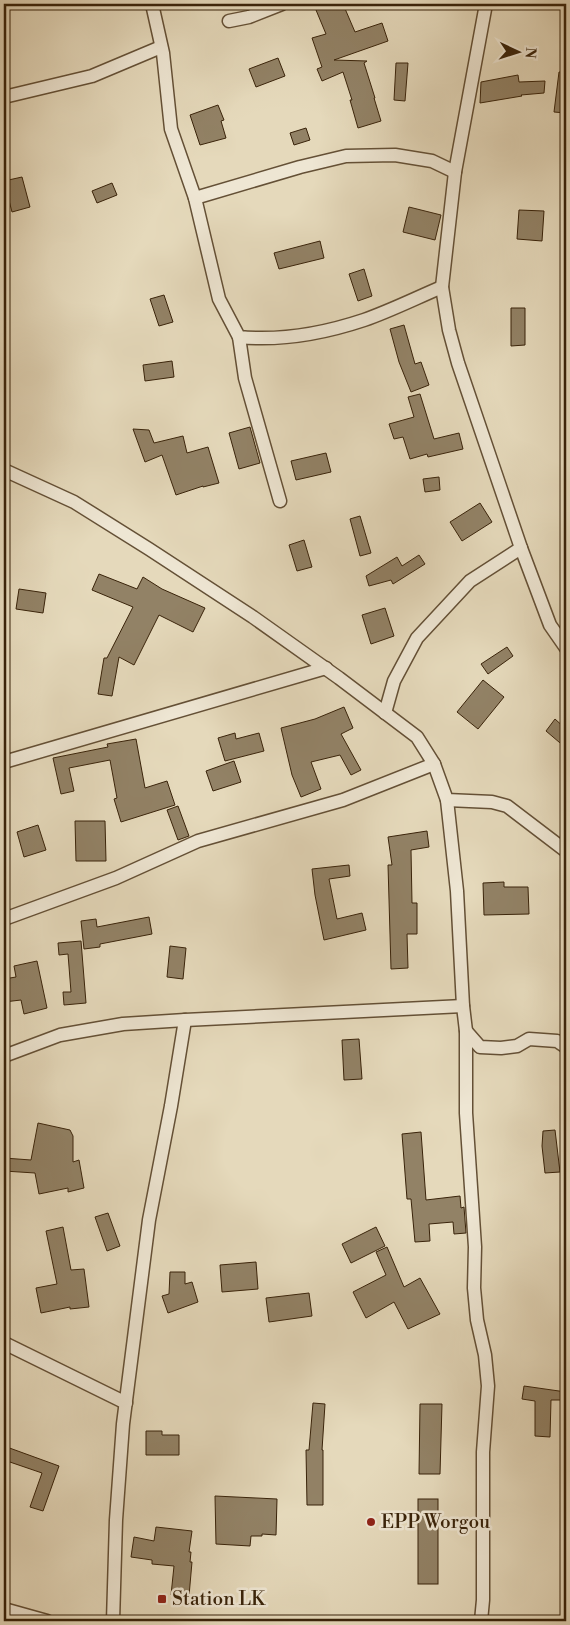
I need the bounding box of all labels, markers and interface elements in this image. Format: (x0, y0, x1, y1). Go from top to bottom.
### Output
north arrow (492, 28, 542, 78)
text: N (521, 47, 539, 59)
place label: EPP Worgou (381, 1510, 490, 1534)
marker: EPP Worgou (365, 1516, 377, 1528)
place label: Station LK (172, 1587, 266, 1611)
marker: Station LK (156, 1593, 168, 1605)

